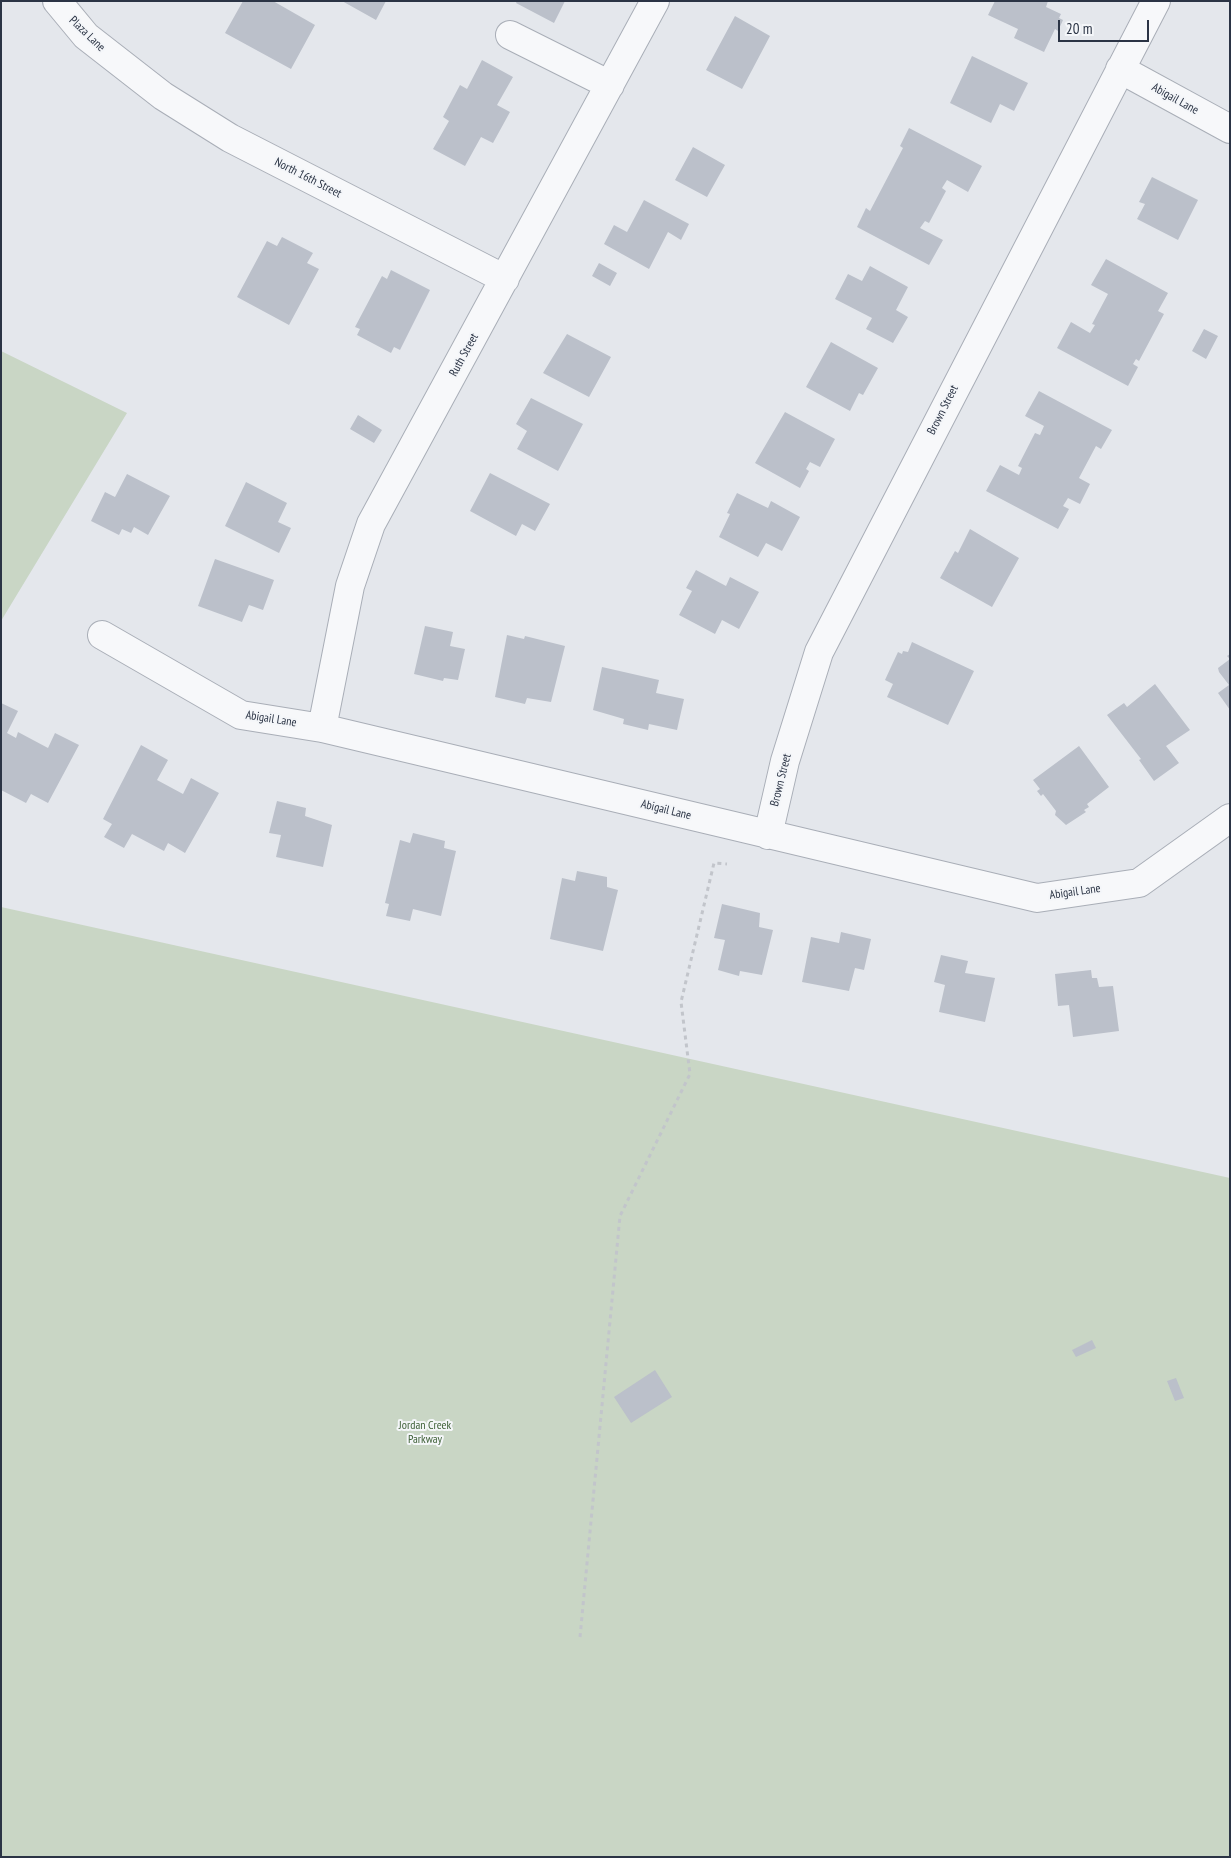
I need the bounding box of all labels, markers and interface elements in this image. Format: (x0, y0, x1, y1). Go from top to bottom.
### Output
scale bar (1061, 10, 1152, 42)
street label: Plaza Lane (66, 13, 108, 55)
text: 20 m (1066, 19, 1092, 38)
street label: Abigail Lane (1149, 80, 1201, 118)
street label: North 16th Street (272, 155, 344, 201)
street label: Ruth Street (446, 331, 482, 379)
street label: Brown Street (924, 383, 962, 437)
street label: Abigail Lane (245, 708, 297, 730)
street label: Brown Street (768, 752, 794, 808)
street label: Abigail Lane (639, 797, 693, 823)
street label: Abigail Lane (1049, 881, 1101, 903)
park label: Jordan Creek Parkway (399, 1419, 451, 1447)

